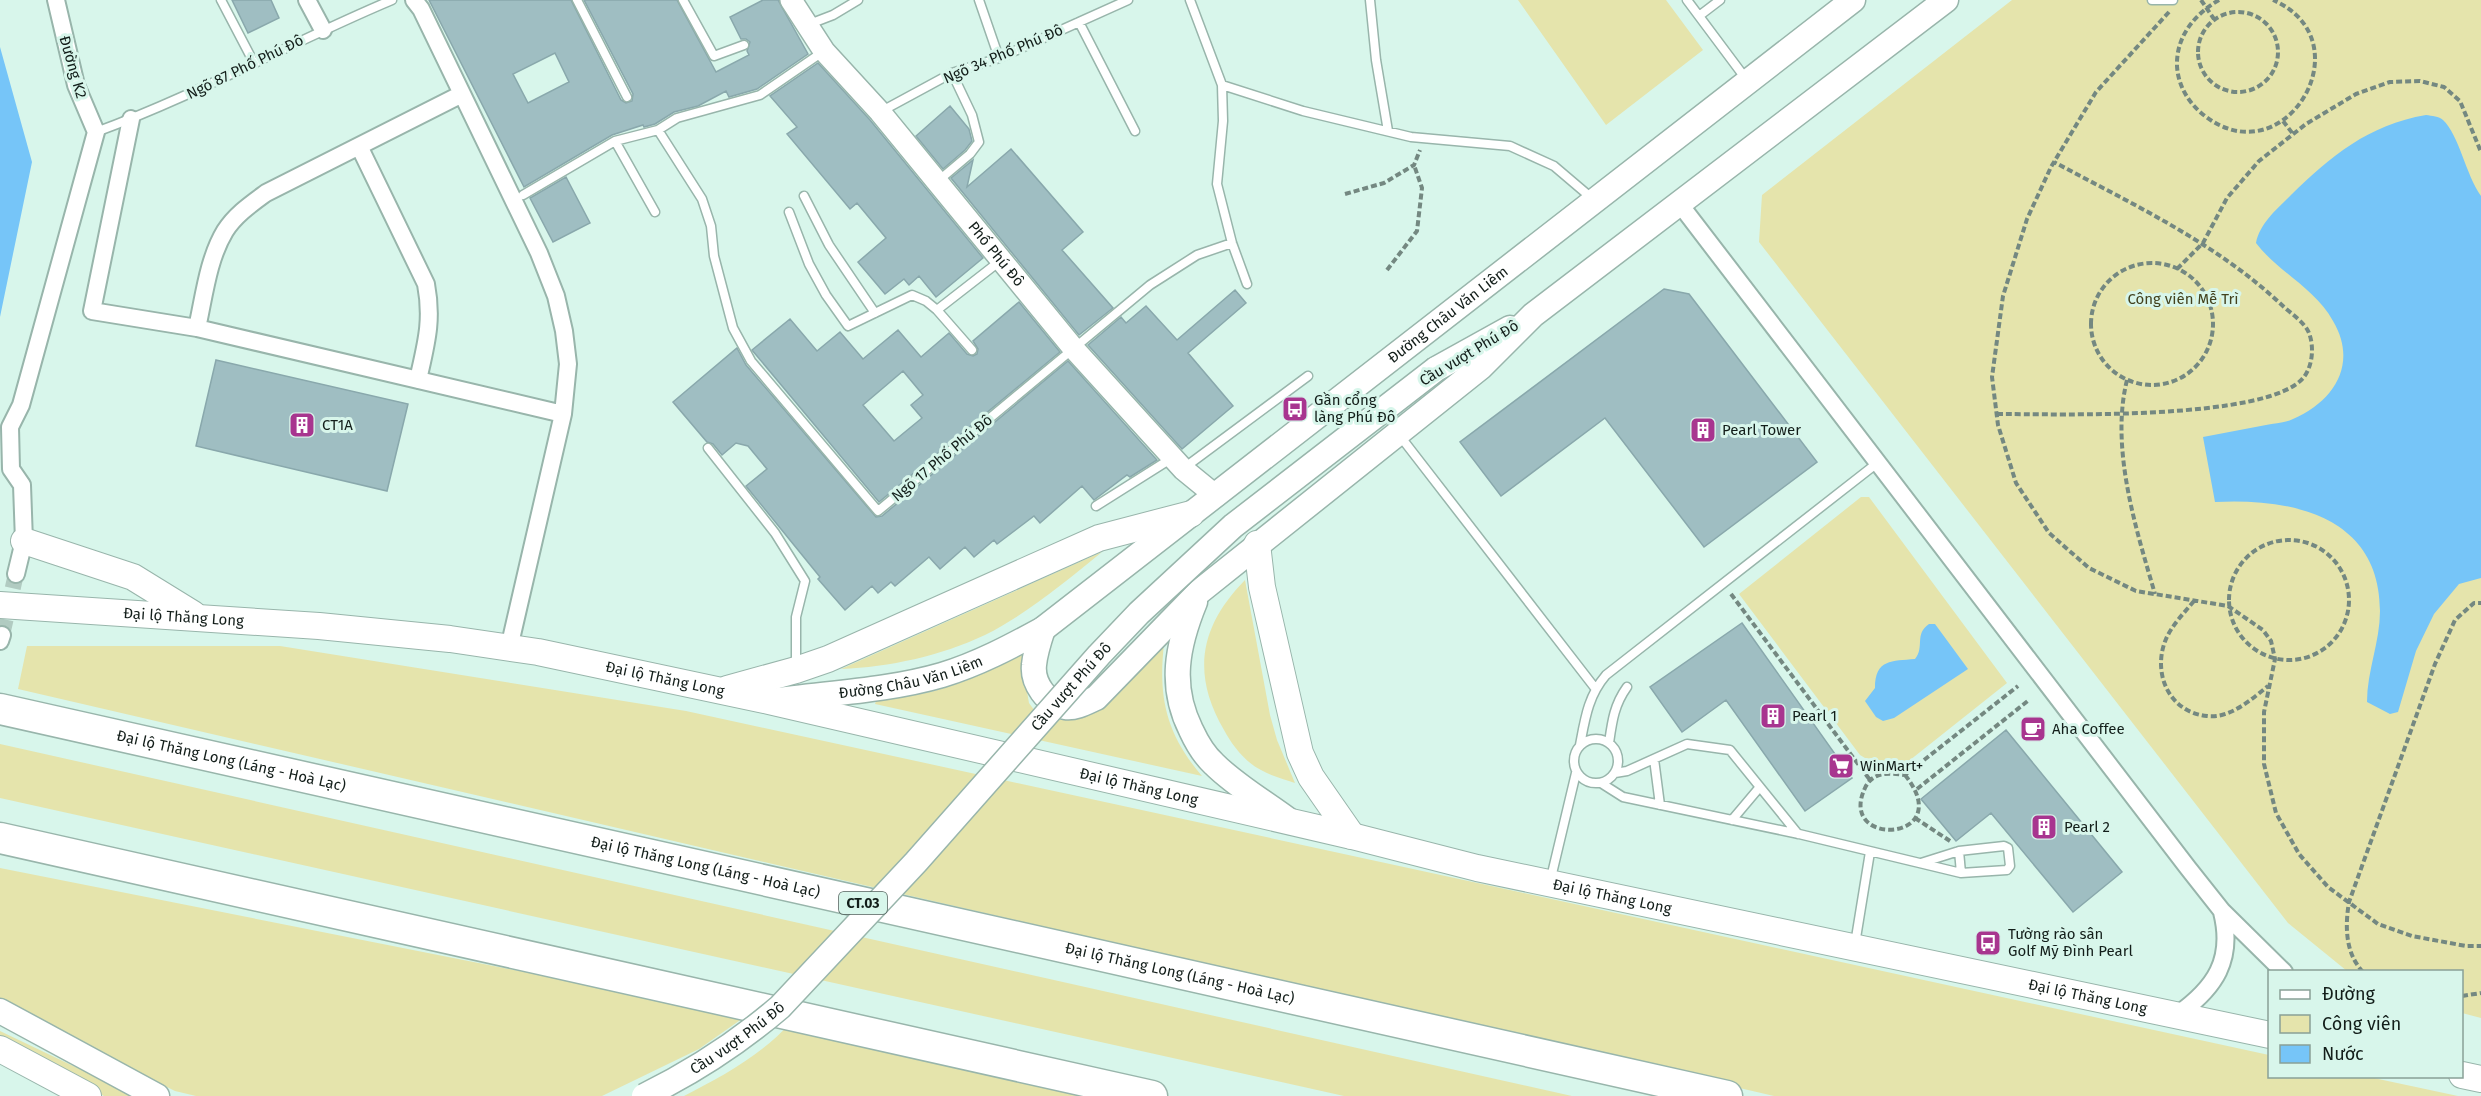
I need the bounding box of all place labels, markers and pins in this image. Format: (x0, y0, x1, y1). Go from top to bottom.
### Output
place label: Gần cổng làng Phú Đô (1314, 391, 1396, 426)
bus stop icon: Gần cổng làng Phú Đô (1280, 394, 1310, 424)
building icon: CT1A (287, 410, 317, 440)
building icon: Pearl Tower (1688, 415, 1718, 445)
place label: CT1A (322, 416, 353, 434)
place label: Pearl Tower (1722, 421, 1801, 439)
building icon: Pearl 1 (1758, 701, 1788, 731)
place label: Pearl 1 (1792, 707, 1837, 725)
cafe icon: Aha Coffee (2018, 714, 2048, 744)
place label: Aha Coffee (2052, 720, 2125, 738)
supermarket icon: WinMart+ (1826, 751, 1856, 781)
place label: WinMart+ (1860, 757, 1923, 775)
building icon: Pearl 2 (2029, 812, 2059, 842)
place label: Pearl 2 (2064, 818, 2110, 836)
place label: Tường rào sân Golf Mỹ Đình Pearl (2008, 925, 2134, 960)
bus stop icon: Tường rào sân Golf Mỹ Đình Pearl (1973, 928, 2003, 958)

